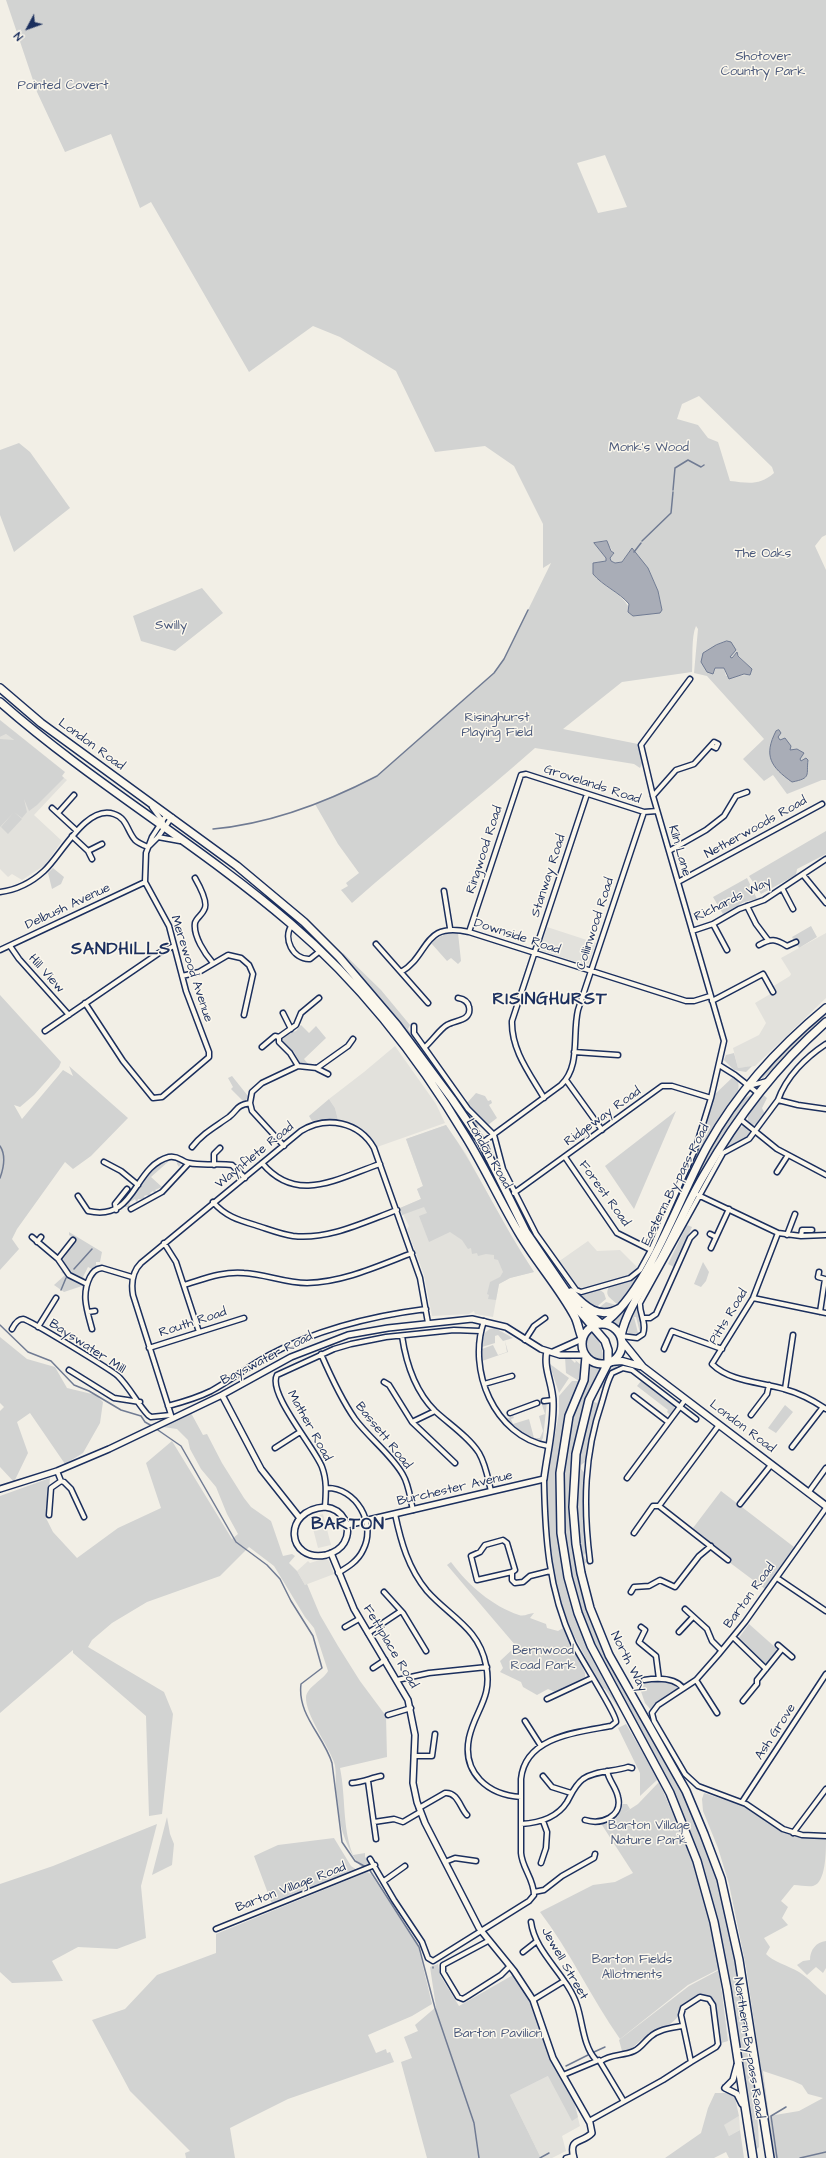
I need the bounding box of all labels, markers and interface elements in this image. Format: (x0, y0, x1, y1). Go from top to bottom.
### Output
north arrow (8, 8, 48, 48)
text: N (11, 29, 26, 44)
park label: Shotover Country Park (721, 49, 805, 80)
park label: Pointed Covert (18, 78, 108, 94)
park label: Monk's Wood (609, 440, 689, 456)
park label: The Oaks (735, 546, 791, 562)
park label: Swilly (155, 618, 187, 634)
park label: Risinghurst Playing Field (461, 710, 533, 741)
street label: London Road (55, 716, 127, 774)
street label: Grovelands Road (542, 762, 642, 808)
street label: Netherwoods Road (702, 793, 810, 863)
street label: Ringwood Road (463, 804, 507, 896)
street label: Kiln Lane (664, 824, 694, 878)
street label: Stanway Road (528, 833, 570, 919)
street label: Richards Way (692, 875, 774, 925)
street label: Collinwood Road (574, 876, 618, 972)
street label: Delbush Avenue (23, 881, 113, 933)
street label: Merewood Avenue (166, 914, 216, 1024)
street label: Downside Road (472, 916, 562, 958)
district label: SANDHILLS (71, 940, 171, 960)
street label: Hill View (25, 951, 67, 997)
district label: RISINGHURST (492, 990, 608, 1010)
street label: Ridgeway Road (562, 1084, 644, 1150)
street label: London Road (462, 1116, 514, 1192)
street label: Waynflete Road (213, 1120, 297, 1192)
street label: Eastern By-pass Road (639, 1122, 713, 1248)
street label: Forest Road (575, 1158, 633, 1230)
street label: Pitts Road (706, 1286, 752, 1348)
street label: Routh Road (157, 1305, 229, 1341)
street label: Bayswater Mill (46, 1316, 128, 1378)
street label: Bayswater Road (218, 1329, 316, 1389)
street label: Mather Road (283, 1388, 335, 1464)
street label: London Road (706, 1397, 778, 1457)
street label: Bassett Road (351, 1399, 415, 1473)
street label: Burchester Avenue (396, 1468, 514, 1510)
district label: BARTON (311, 1515, 385, 1535)
street label: Barton Road (721, 1560, 779, 1632)
street label: Fettiplace Road (359, 1602, 421, 1692)
street label: North Way (606, 1629, 650, 1695)
park label: Bernwood Road Park (510, 1643, 576, 1674)
street label: Ash Grove (752, 1701, 800, 1763)
park label: Barton Village Nature Park (608, 1818, 690, 1849)
street label: Barton Village Road (234, 1860, 348, 1916)
street label: Jewell Street (537, 1925, 591, 2003)
park label: Barton Fields Allotments (592, 1952, 672, 1983)
street label: Northern By-pass Road (729, 1976, 767, 2120)
park label: Barton Pavilion (454, 2026, 542, 2042)

